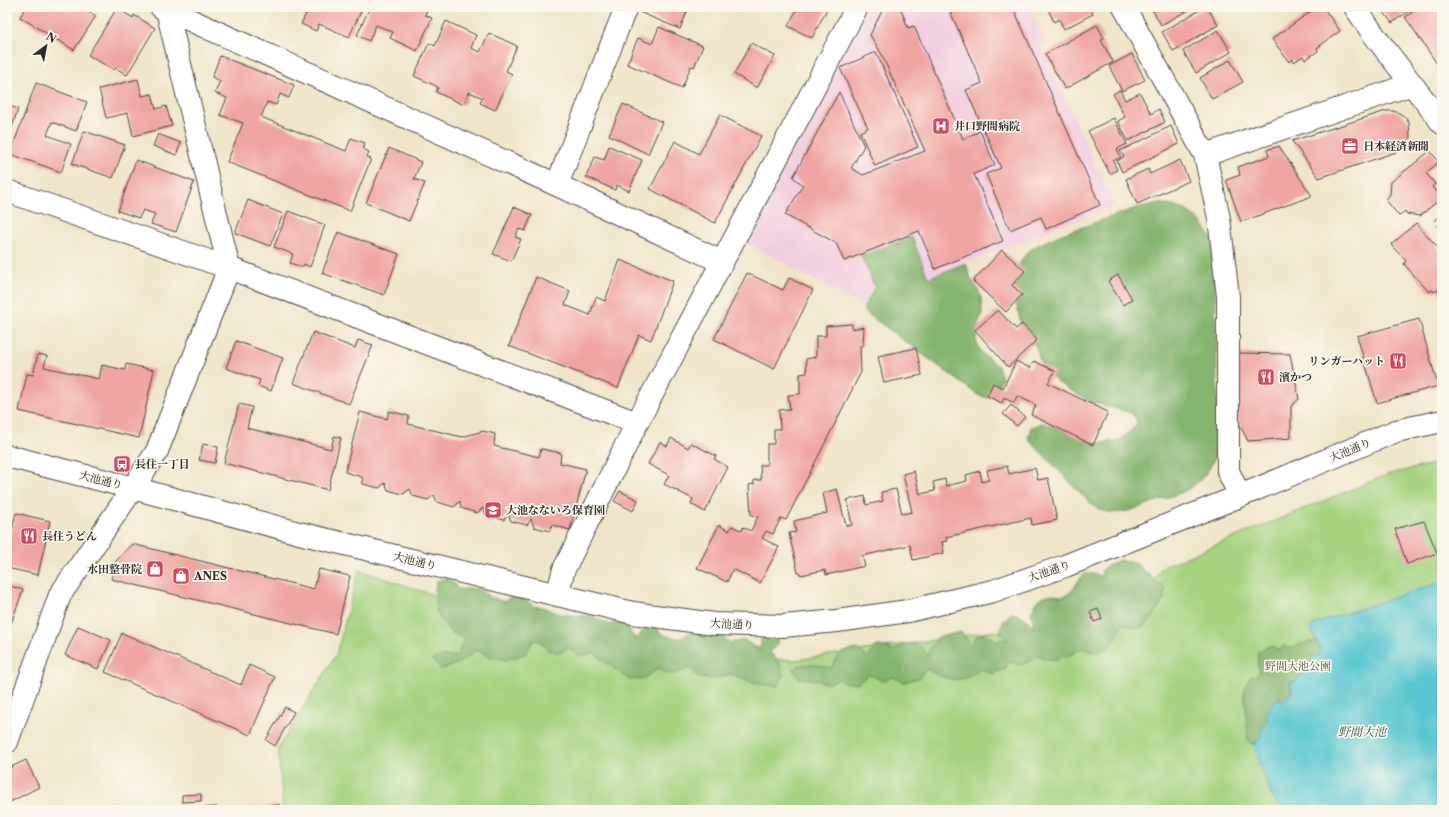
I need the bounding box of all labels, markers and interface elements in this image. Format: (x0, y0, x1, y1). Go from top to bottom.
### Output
north arrow (26, 26, 66, 66)
text: N (44, 29, 59, 46)
hospital icon: 井口野間病院 (931, 116, 951, 136)
place label: 井口野間病院 (954, 119, 1020, 133)
office icon: 日本経済新聞 (1340, 136, 1360, 156)
place label: 日本経済新聞 (1363, 139, 1429, 153)
restaurant icon: リンガーハット (1388, 351, 1408, 371)
place label: リンガーハット (1309, 354, 1385, 368)
restaurant icon: 濱かつ (1256, 367, 1276, 387)
place label: 濱かつ (1279, 370, 1312, 384)
street label: 大池通り (1327, 435, 1373, 465)
bus stop icon: 長住一丁目 (112, 454, 132, 474)
place label: 長住一丁目 (135, 457, 190, 471)
street label: 大池通り (78, 468, 124, 492)
school or university icon: 大池なないろ保育園 (483, 500, 503, 520)
place label: 大池なないろ保育園 (506, 503, 605, 517)
restaurant icon: 長住うどん (19, 526, 39, 546)
place label: 長住うどん (42, 529, 97, 543)
street label: 大池通り (392, 549, 438, 573)
street label: 大池通り (1026, 557, 1072, 585)
shop icon: 水田整骨院 (145, 559, 165, 579)
place label: 水田整骨院 (87, 562, 142, 576)
shop icon: ANES (171, 566, 191, 586)
place label: ANES (193, 569, 227, 583)
street label: 大池通り (710, 616, 754, 632)
park label: 野間大池公園 (1265, 659, 1331, 673)
water label: 野間大池 (1338, 724, 1388, 739)

